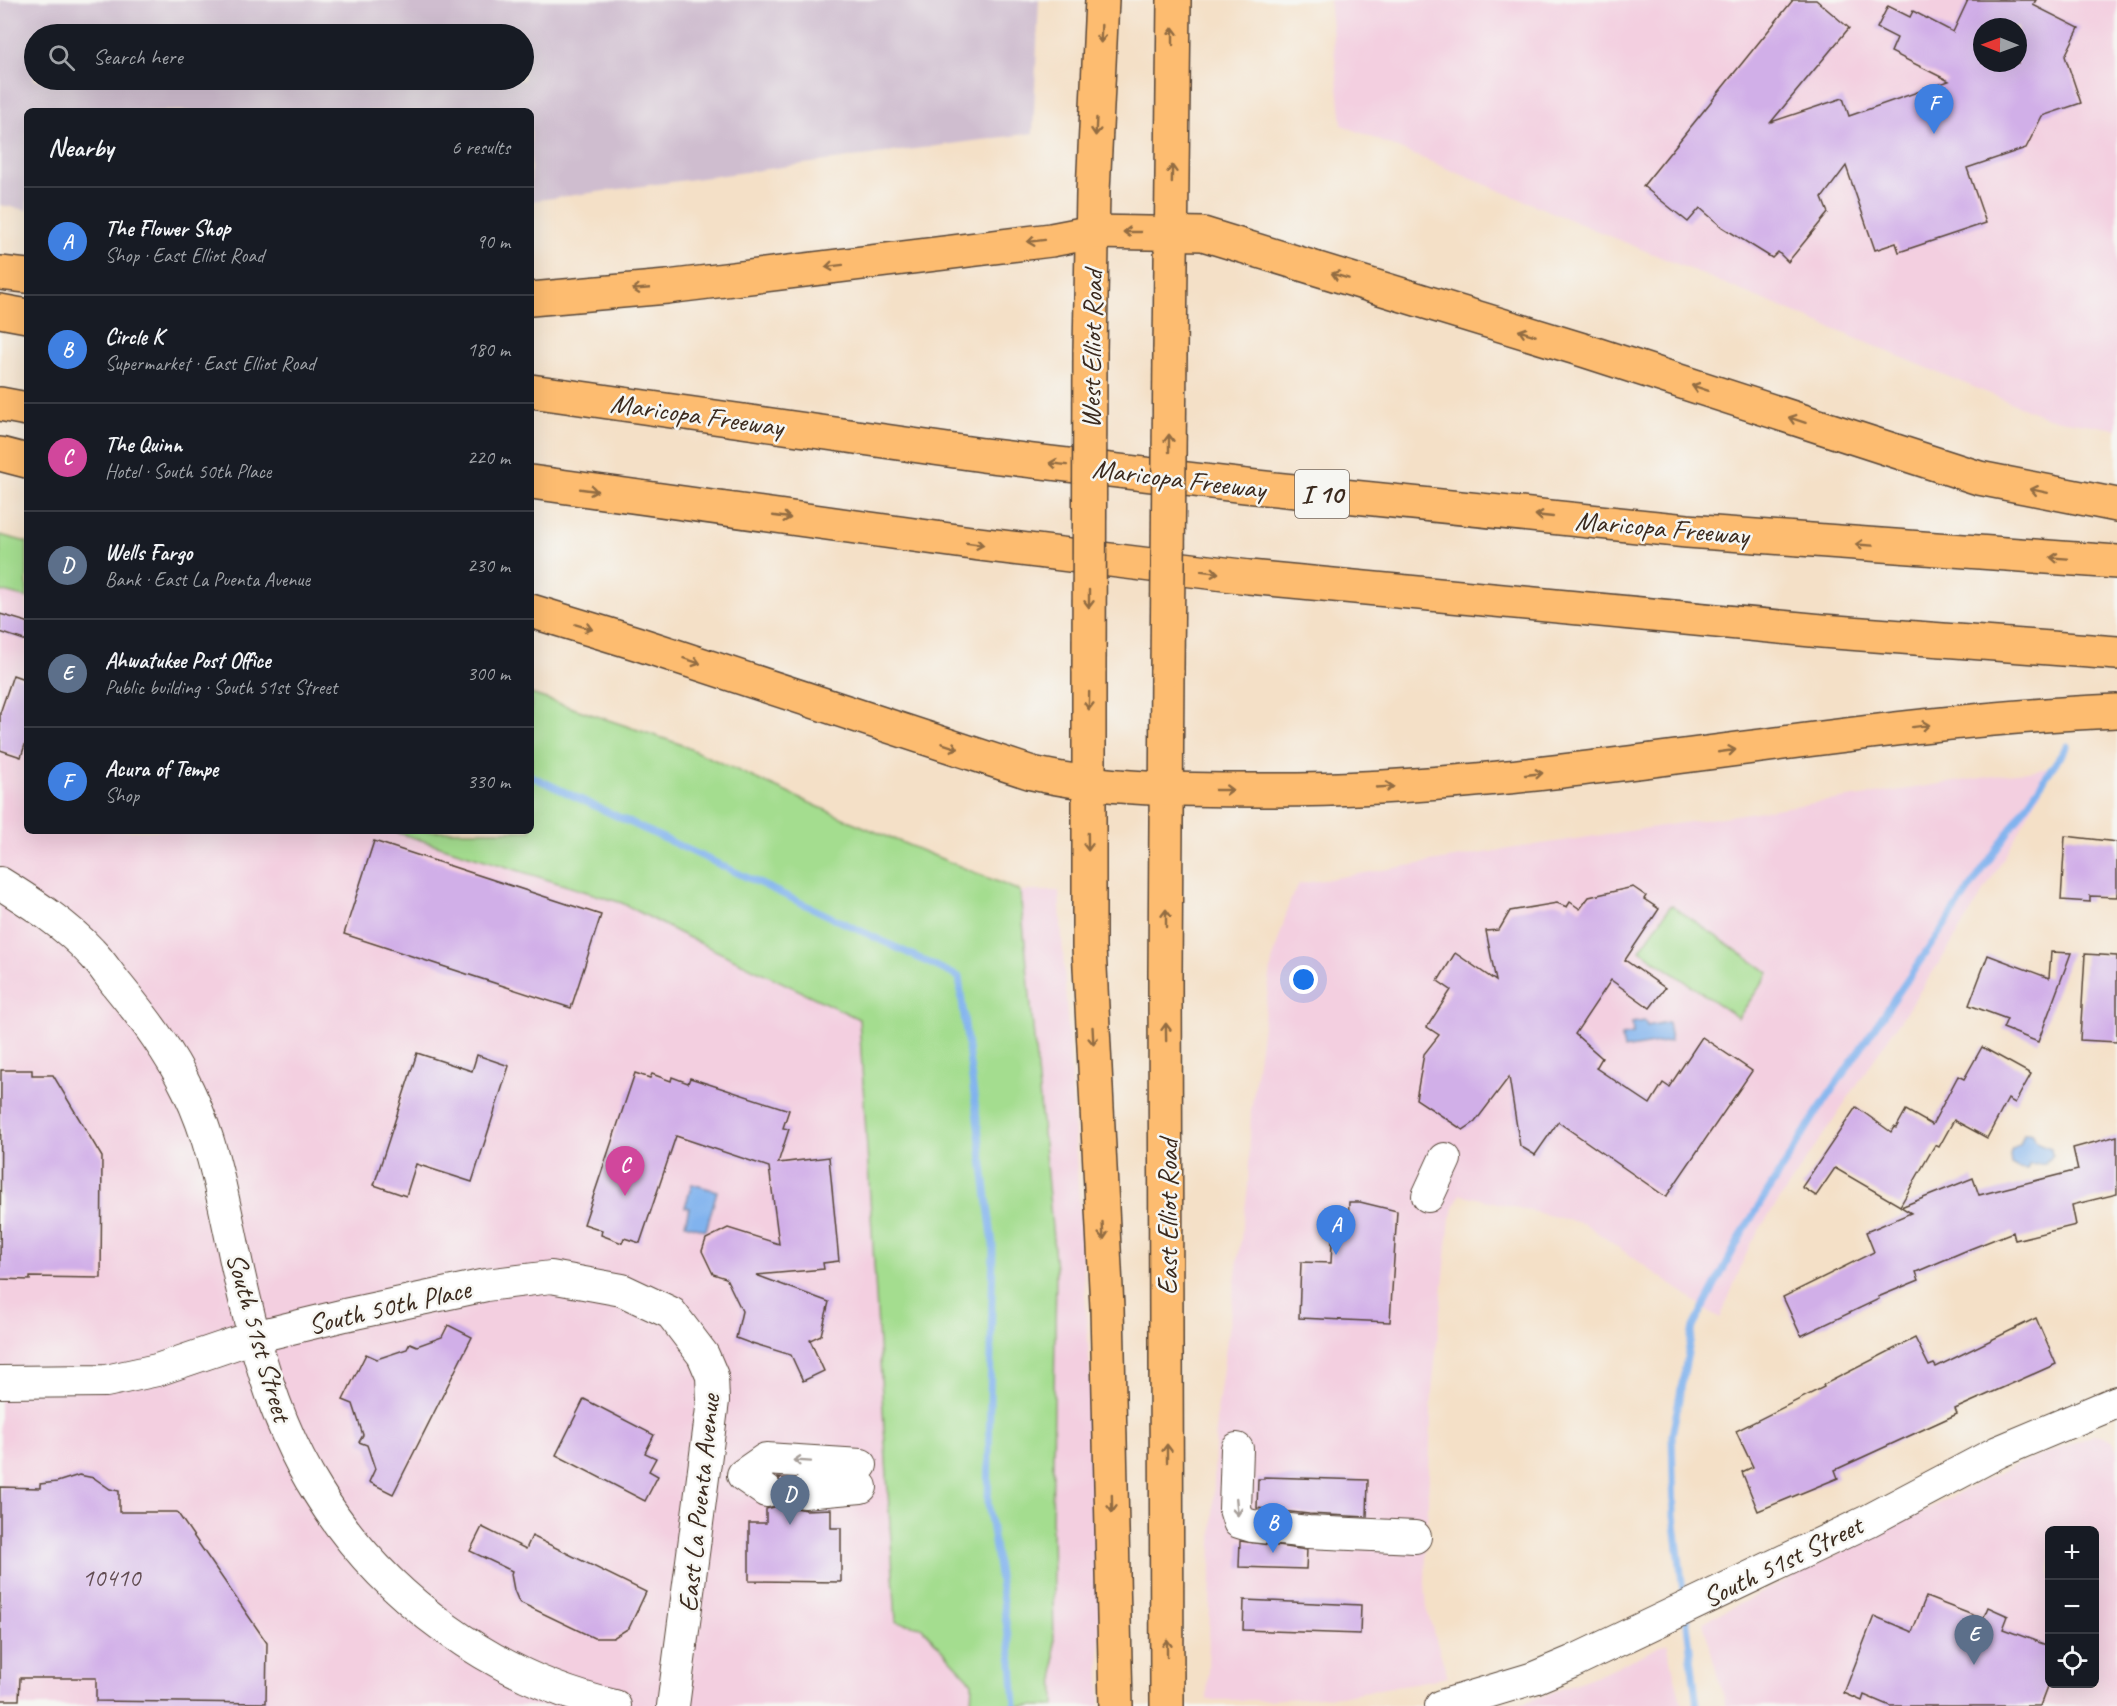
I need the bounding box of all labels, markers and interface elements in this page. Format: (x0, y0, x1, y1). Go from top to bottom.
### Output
north arrow (1973, 18, 2027, 72)
search box (24, 24, 534, 90)
one-way arrow (1095, 24, 1106, 44)
one-way arrow (1167, 26, 1179, 46)
icon: search (45, 41, 78, 74)
text: Search here (93, 43, 183, 71)
pin: F (1914, 84, 1954, 134)
one-way arrow (1091, 116, 1102, 136)
text: Nearby (48, 131, 113, 164)
text: 6 results (451, 135, 510, 160)
one-way arrow (1166, 165, 1178, 185)
text: The Flower Shop (105, 215, 230, 243)
one-way arrow (1123, 226, 1143, 238)
text: A (62, 229, 73, 254)
text: 90 m (476, 229, 510, 254)
one-way arrow (1026, 236, 1046, 247)
text: Shop · East Elliot Road (105, 243, 264, 268)
one-way arrow (825, 260, 845, 271)
street label: West Elliot Road (1073, 265, 1110, 429)
one-way arrow (1331, 270, 1350, 281)
one-way arrow (631, 284, 651, 295)
text: Circle K (105, 323, 163, 351)
one-way arrow (1518, 327, 1537, 338)
text: B (62, 337, 73, 362)
text: 180 m (467, 337, 510, 362)
text: Supermarket · East Elliot Road (105, 351, 315, 376)
one-way arrow (1691, 382, 1710, 393)
street label: Maricopa Freeway (608, 385, 788, 444)
one-way arrow (1788, 413, 1807, 424)
text: The Quinn (105, 431, 182, 459)
one-way arrow (1163, 434, 1175, 454)
text: C (63, 445, 72, 470)
text: 220 m (467, 445, 510, 470)
street label: Maricopa Freeway (1090, 451, 1270, 507)
one-way arrow (1049, 458, 1069, 469)
text: Hotel · South 50th Place (105, 459, 271, 484)
road number: I 10 (1295, 470, 1349, 518)
one-way arrow (579, 485, 598, 496)
one-way arrow (2030, 485, 2049, 496)
street label: Maricopa Freeway (1574, 502, 1753, 553)
one-way arrow (1535, 510, 1555, 521)
one-way arrow (772, 512, 791, 523)
one-way arrow (965, 538, 985, 549)
text: Wells Fargo (105, 539, 192, 567)
one-way arrow (1855, 539, 1875, 550)
one-way arrow (2049, 552, 2069, 563)
text: D (62, 553, 73, 578)
text: 230 m (467, 553, 510, 578)
text: Bank · East La Puenta Avenue (105, 567, 310, 592)
one-way arrow (1200, 567, 1220, 578)
one-way arrow (1083, 588, 1095, 608)
one-way arrow (574, 622, 593, 633)
text: Ahwatukee Post Office (105, 647, 270, 675)
one-way arrow (682, 656, 701, 667)
text: E (62, 661, 73, 686)
text: 300 m (467, 661, 510, 686)
text: Public building · South 51st Street (105, 675, 337, 700)
one-way arrow (1083, 691, 1094, 711)
one-way arrow (1910, 720, 1930, 731)
one-way arrow (940, 741, 959, 752)
one-way arrow (1717, 745, 1737, 756)
text: Acura of Tempe (105, 755, 218, 783)
one-way arrow (1523, 768, 1543, 779)
text: F (63, 769, 72, 794)
text: 330 m (467, 769, 510, 794)
one-way arrow (1374, 782, 1394, 793)
text: Shop (105, 783, 139, 808)
one-way arrow (1213, 784, 1233, 796)
one-way arrow (1082, 832, 1093, 852)
one-way arrow (1160, 908, 1172, 928)
your location (1289, 965, 1318, 994)
one-way arrow (1160, 1023, 1172, 1043)
one-way arrow (1088, 1025, 1099, 1045)
street label: East Elliot Road (1150, 1135, 1185, 1295)
pin: C (606, 1146, 644, 1196)
pin: A (1316, 1206, 1356, 1255)
one-way arrow (1098, 1220, 1109, 1240)
street label: South 51st Street (219, 1249, 301, 1428)
street label: South 50th Place (305, 1270, 475, 1342)
street label: East La Puenta Avenue (670, 1391, 728, 1614)
one-way arrow (1161, 1443, 1173, 1463)
one-way arrow (793, 1456, 813, 1467)
pin: D (770, 1476, 810, 1525)
one-way arrow (1107, 1494, 1118, 1514)
one-way arrow (1231, 1497, 1242, 1517)
pin: B (1254, 1504, 1292, 1553)
street label: South 51st Street (1697, 1506, 1870, 1615)
map controls (2045, 1526, 2099, 1688)
button: + (2045, 1526, 2099, 1580)
house number: 10410 (82, 1561, 143, 1594)
button: − (2045, 1580, 2099, 1634)
pin: E (1954, 1616, 1994, 1665)
button: locate (2045, 1634, 2099, 1688)
one-way arrow (1161, 1638, 1173, 1658)

